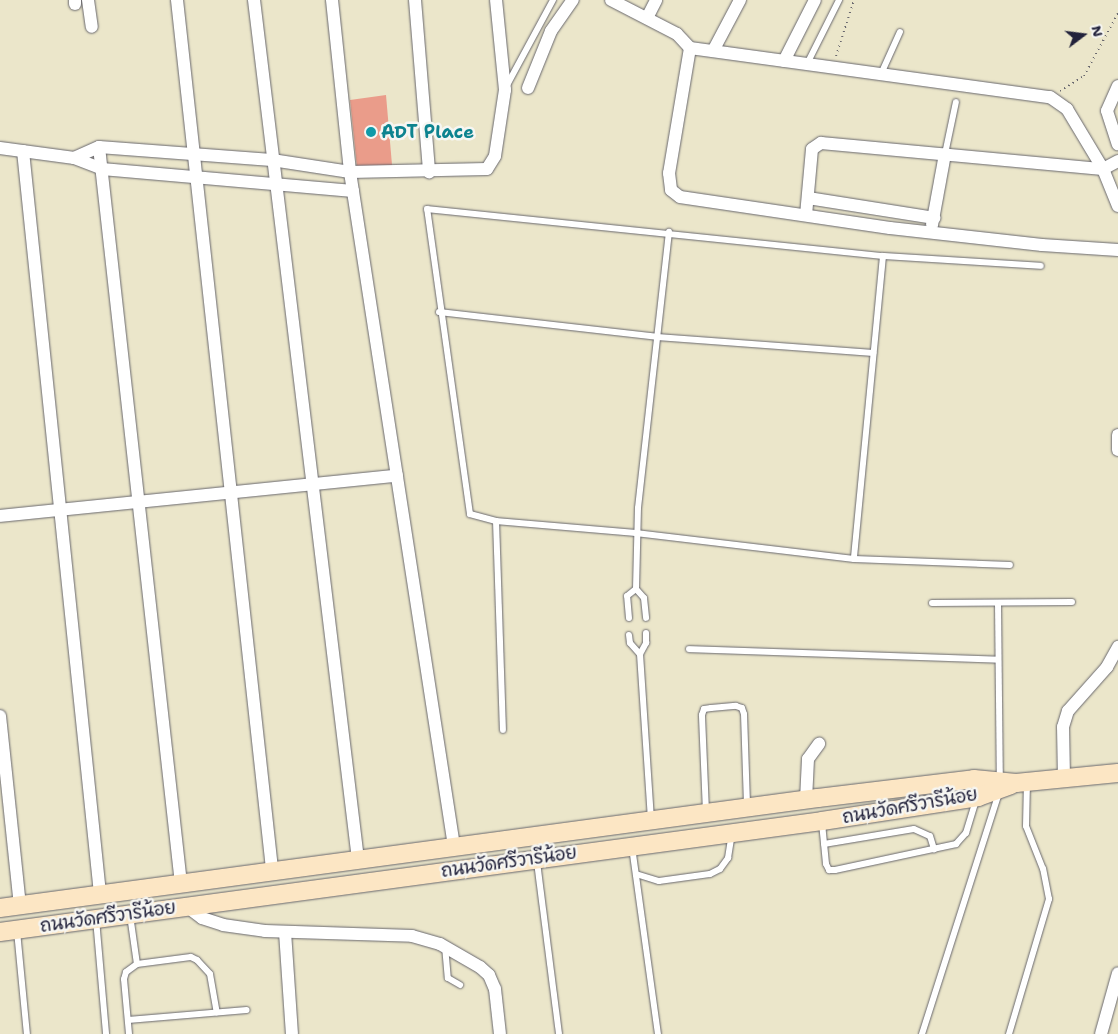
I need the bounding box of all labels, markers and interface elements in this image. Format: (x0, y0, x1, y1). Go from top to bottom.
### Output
north arrow (1058, 10, 1108, 60)
text: N (1087, 23, 1108, 39)
place label: ADT Place (381, 121, 474, 143)
marker: ADT Place (365, 126, 377, 138)
street label: ถนนวัดศรีวารีน้อย (841, 783, 979, 829)
street label: ถนนวัดศรีวารีน้อย (440, 842, 578, 882)
street label: ถนนวัดศรีวารีน้อย (39, 897, 177, 937)

